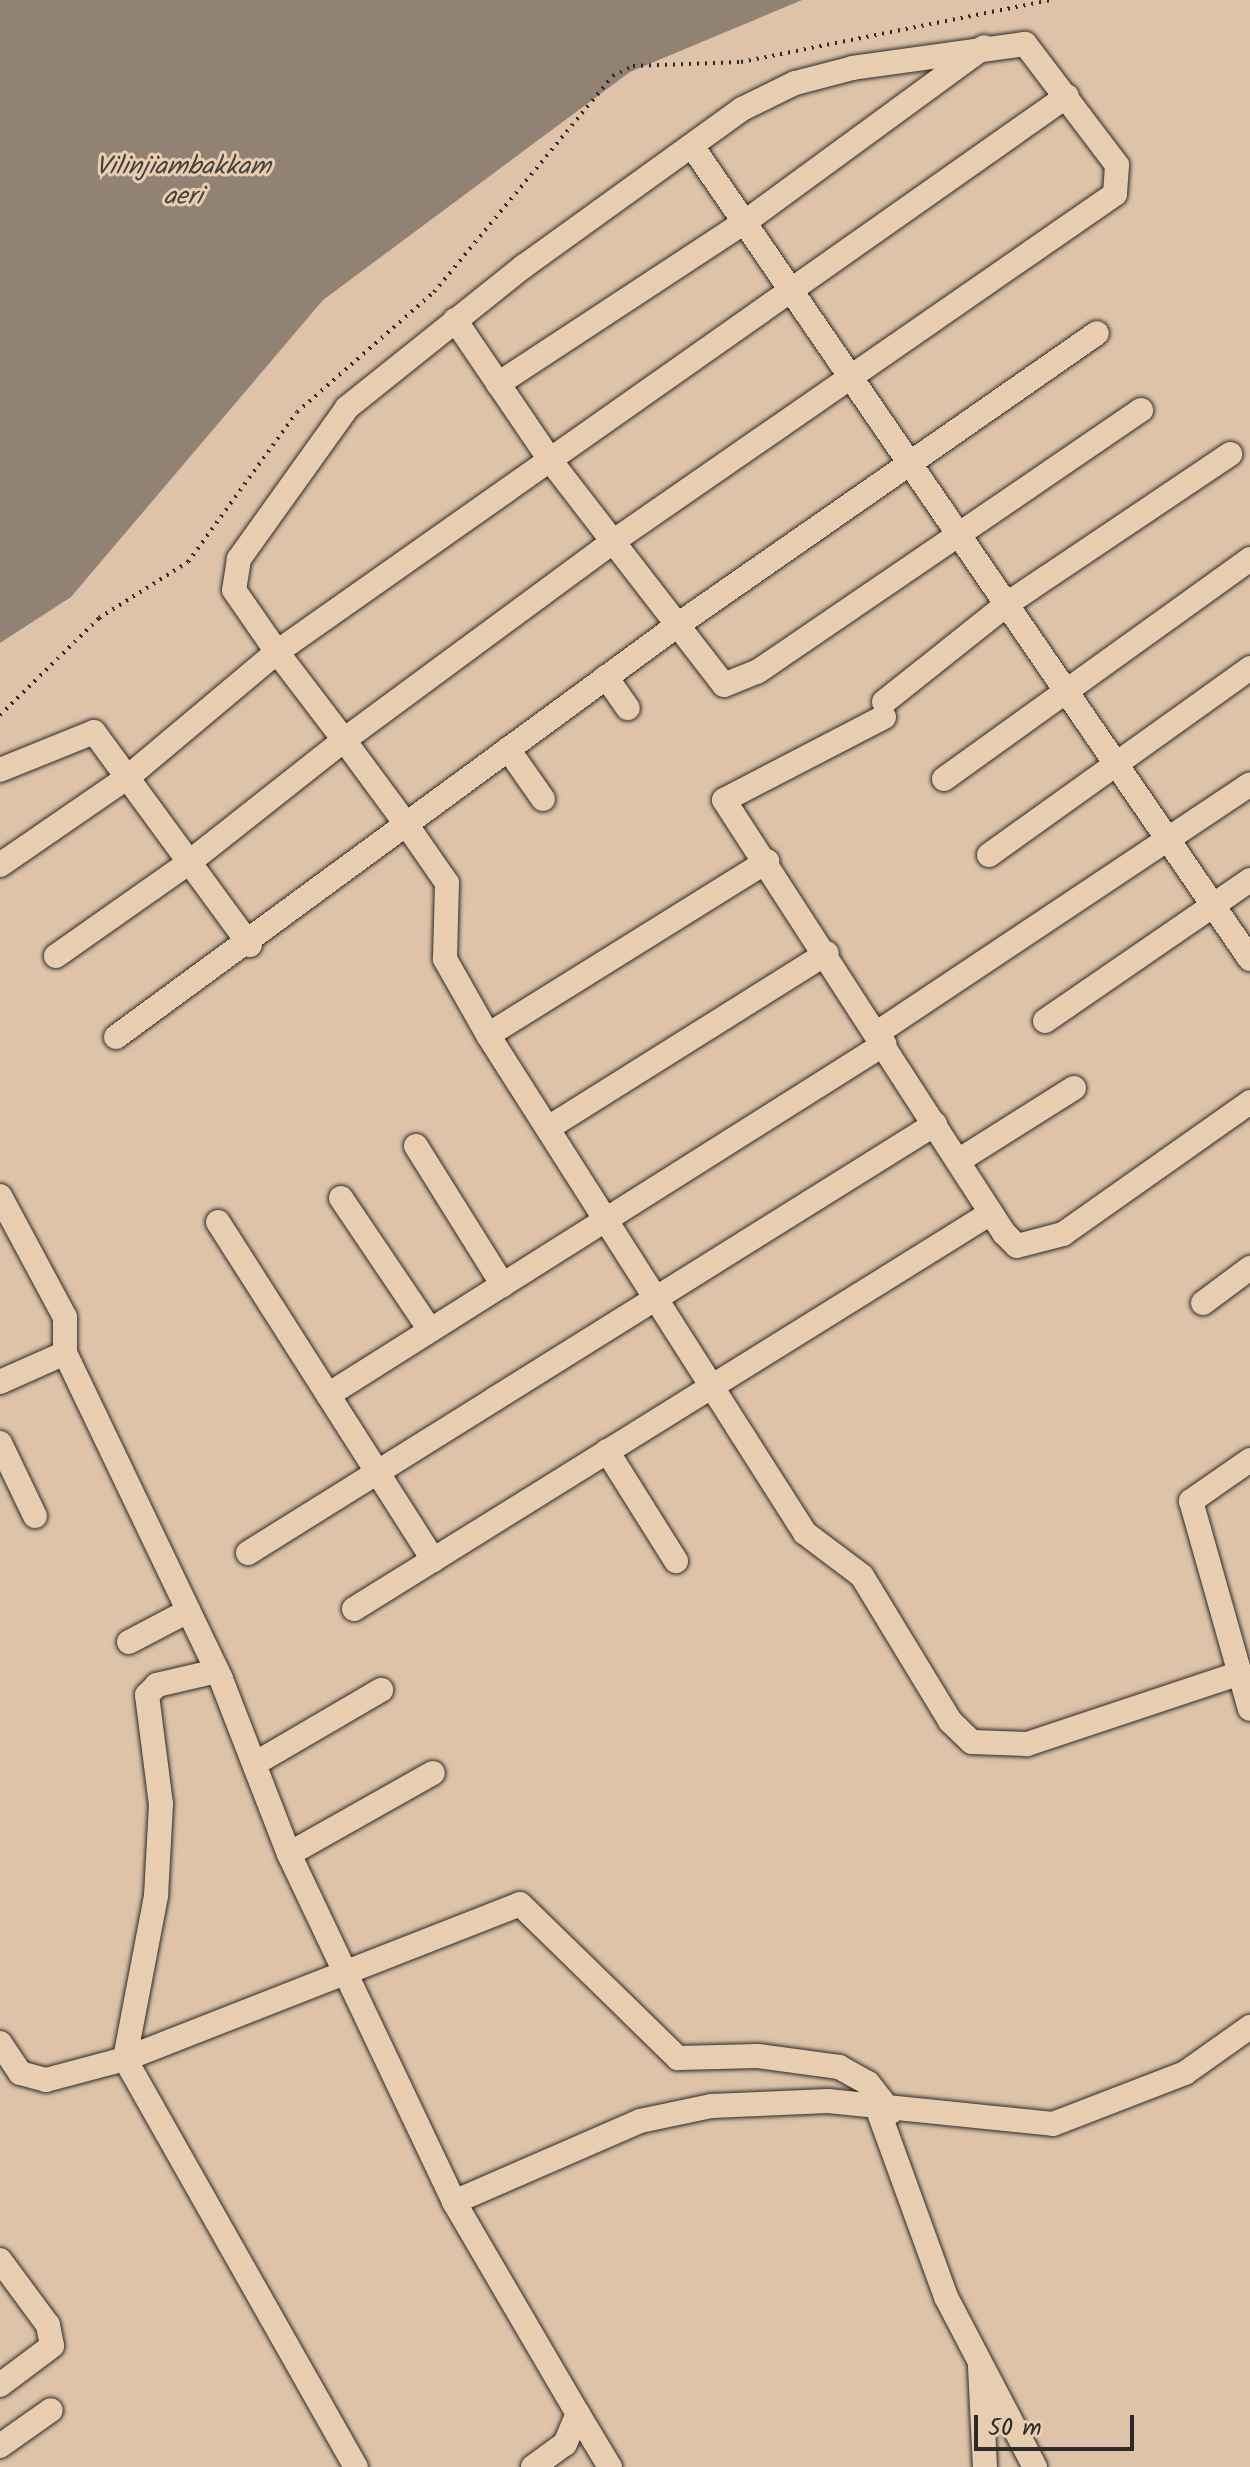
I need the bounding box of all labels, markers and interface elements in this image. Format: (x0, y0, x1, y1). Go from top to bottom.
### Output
water label: Vilinjiambakkam aeri (95, 152, 271, 214)
scale bar (978, 2399, 1138, 2449)
text: 50 m (988, 2409, 1042, 2448)

